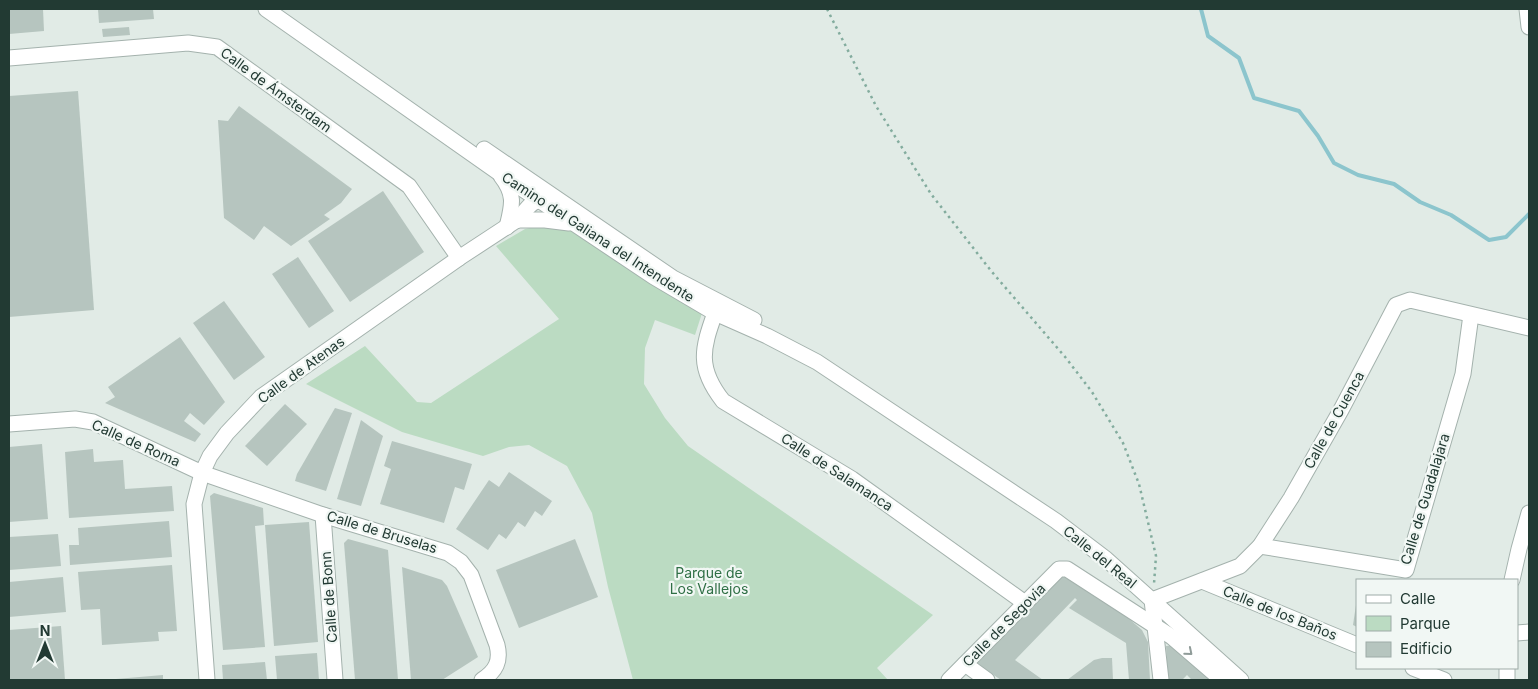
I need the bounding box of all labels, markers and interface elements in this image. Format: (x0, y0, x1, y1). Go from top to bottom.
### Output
street label: Calle de Ámsterdam (217, 44, 335, 136)
street label: Camino del Galiana del Intendente (499, 168, 698, 305)
street label: Calle de Atenas (254, 332, 347, 407)
street label: Calle de Cuenca (1300, 368, 1367, 471)
street label: Calle de Roma (89, 415, 183, 470)
street label: Calle de Salamanca (778, 429, 896, 514)
street label: Calle de Guadalajara (1396, 431, 1453, 567)
street label: Calle de Bruselas (325, 507, 439, 556)
street label: Calle del Real (1060, 522, 1140, 591)
street label: Calle de Bonn (317, 551, 340, 643)
park label: Parque de Los Vallejos (670, 564, 748, 597)
legend (1356, 579, 1518, 669)
street label: Calle de Segovia (959, 580, 1049, 670)
street label: Calle de los Baños (1221, 582, 1340, 643)
text: Calle (1400, 589, 1435, 608)
text: Parque (1400, 614, 1450, 633)
north arrow (20, 619, 70, 669)
text: N (40, 622, 50, 639)
text: Edificio (1400, 639, 1452, 658)
one-way arrow (1184, 646, 1193, 655)

